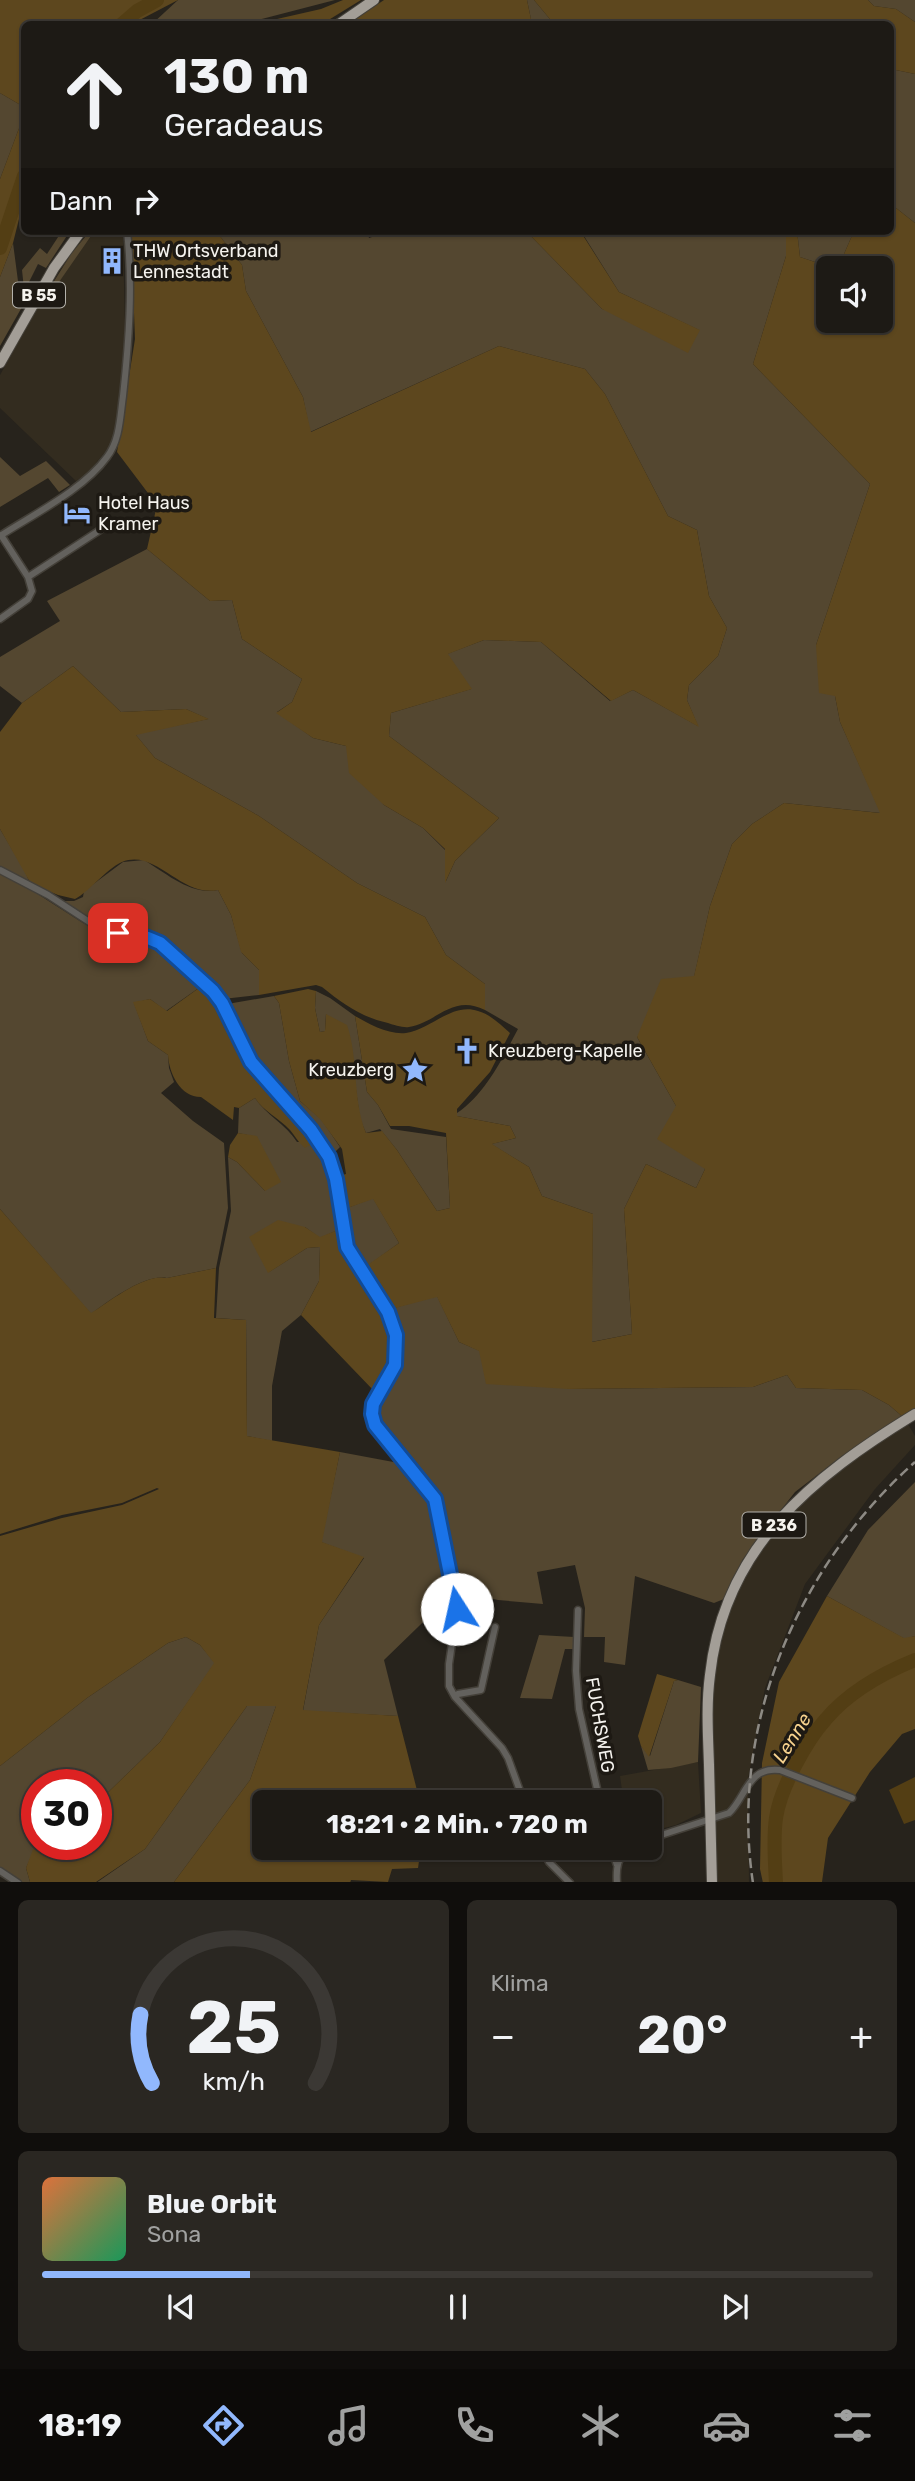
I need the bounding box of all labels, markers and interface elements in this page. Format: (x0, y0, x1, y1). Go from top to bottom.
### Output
text: 130 m (164, 47, 309, 105)
icon: ahead (49, 49, 140, 140)
text: Geradeaus (164, 106, 323, 144)
icon: right (127, 182, 165, 220)
text: Dann (49, 186, 113, 217)
place label: THW Ortsverband Lennestadt (133, 240, 279, 283)
building icon: THW Ortsverband Lennestadt (97, 246, 127, 276)
map controls (816, 256, 893, 333)
button: sound (816, 256, 893, 333)
road number: B 55 (13, 282, 65, 308)
place label: Hotel Haus Kramer (98, 492, 190, 535)
hotel icon: Hotel Haus Kramer (62, 498, 92, 528)
pin (88, 903, 148, 963)
icon: arrive (99, 914, 137, 952)
church icon: Kreuzberg-Kapelle (452, 1036, 482, 1066)
place label: Kreuzberg-Kapelle (488, 1040, 643, 1062)
place icon: Kreuzberg (400, 1055, 430, 1085)
place label: Kreuzberg (308, 1059, 394, 1081)
road number: B 236 (742, 1512, 806, 1538)
position arrow (420, 1572, 494, 1646)
street label: FUCHSWEG (581, 1676, 619, 1774)
water label: Lenne (768, 1708, 816, 1767)
speed limit sign: 30 (21, 1769, 112, 1860)
text: 18:21 · 2 Min. · 720 m (326, 1809, 588, 1840)
text: Klima (491, 1969, 549, 1997)
text: 25 (186, 1985, 280, 2071)
text: 20° (637, 2004, 728, 2066)
text: − (491, 2013, 515, 2059)
text: + (849, 2013, 873, 2059)
text: km/h (202, 2066, 264, 2095)
text: Blue Orbit (147, 2189, 277, 2220)
text: Sona (147, 2220, 201, 2248)
icon: previous (162, 2288, 200, 2326)
icon: pause (439, 2288, 477, 2326)
icon: next (716, 2288, 754, 2326)
icon: directions (199, 2401, 248, 2450)
icon: music (324, 2401, 373, 2450)
icon: phone (450, 2401, 499, 2450)
icon: climate (576, 2401, 625, 2450)
icon: car (702, 2401, 751, 2450)
icon: filters (828, 2401, 877, 2450)
text: 18:19 (38, 2406, 122, 2444)

